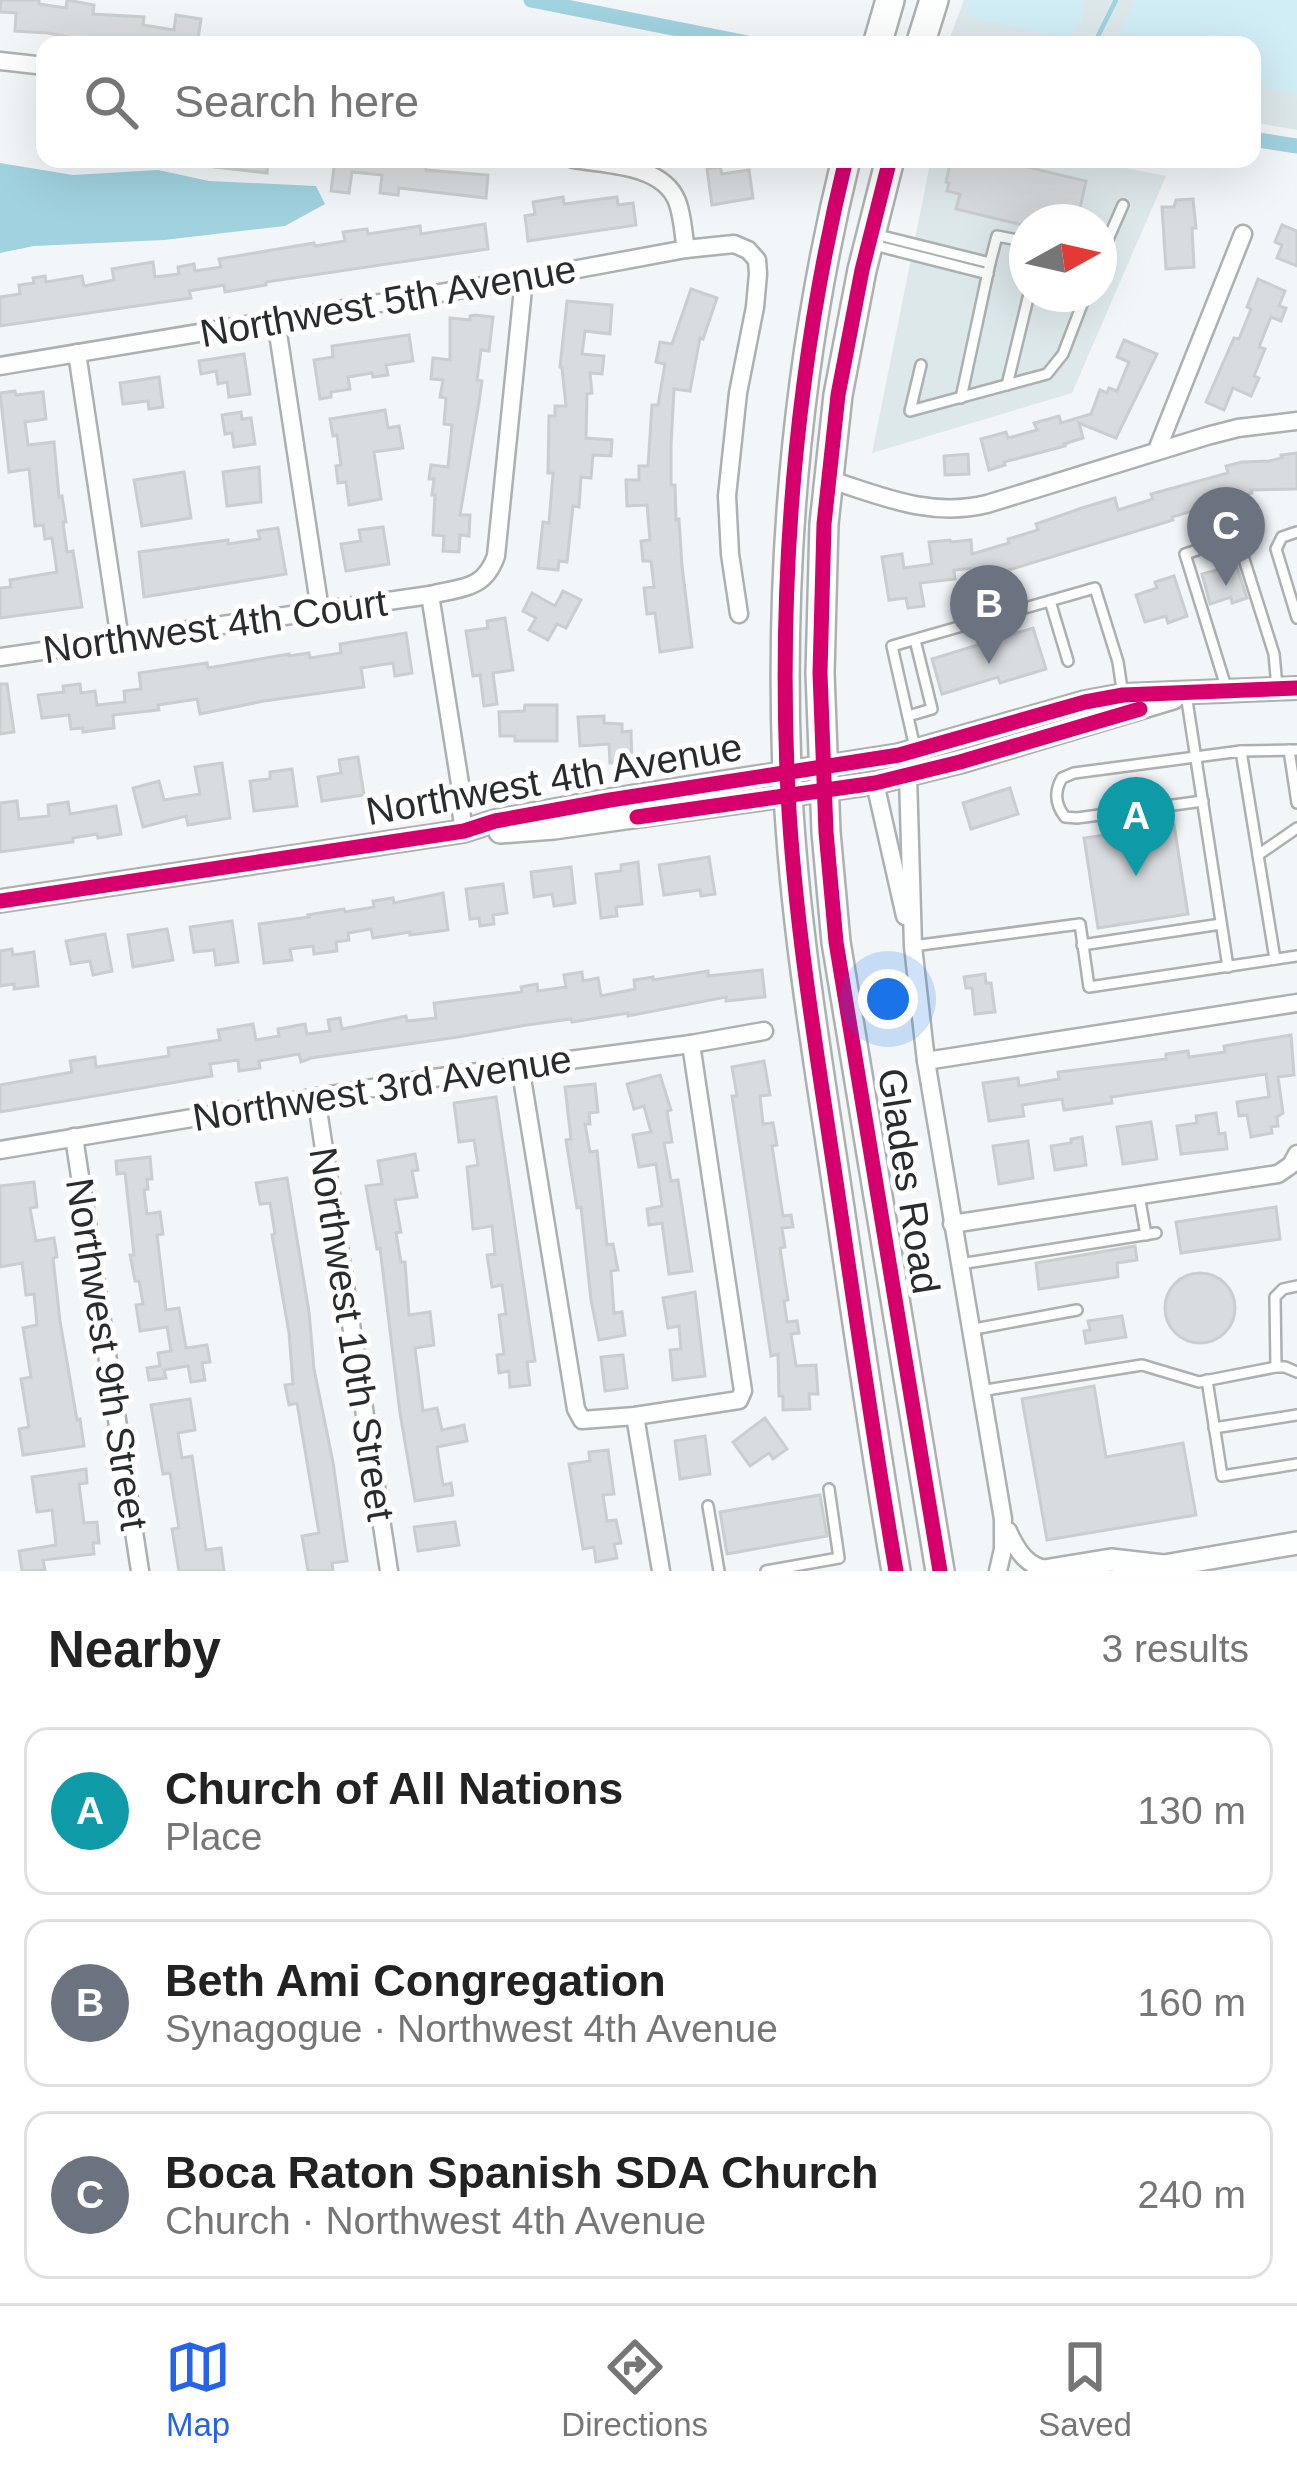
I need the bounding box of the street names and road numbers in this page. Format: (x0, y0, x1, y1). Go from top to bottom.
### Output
street label: Northwest 5th Avenue (197, 247, 579, 355)
street label: Northwest 4th Court (40, 581, 390, 671)
street label: Northwest 4th Avenue (363, 725, 745, 833)
street label: Northwest 3rd Avenue (189, 1037, 575, 1139)
street label: Glades Road (870, 1065, 948, 1297)
street label: Northwest 10th Street (301, 1144, 403, 1524)
street label: Northwest 9th Street (58, 1175, 156, 1533)

